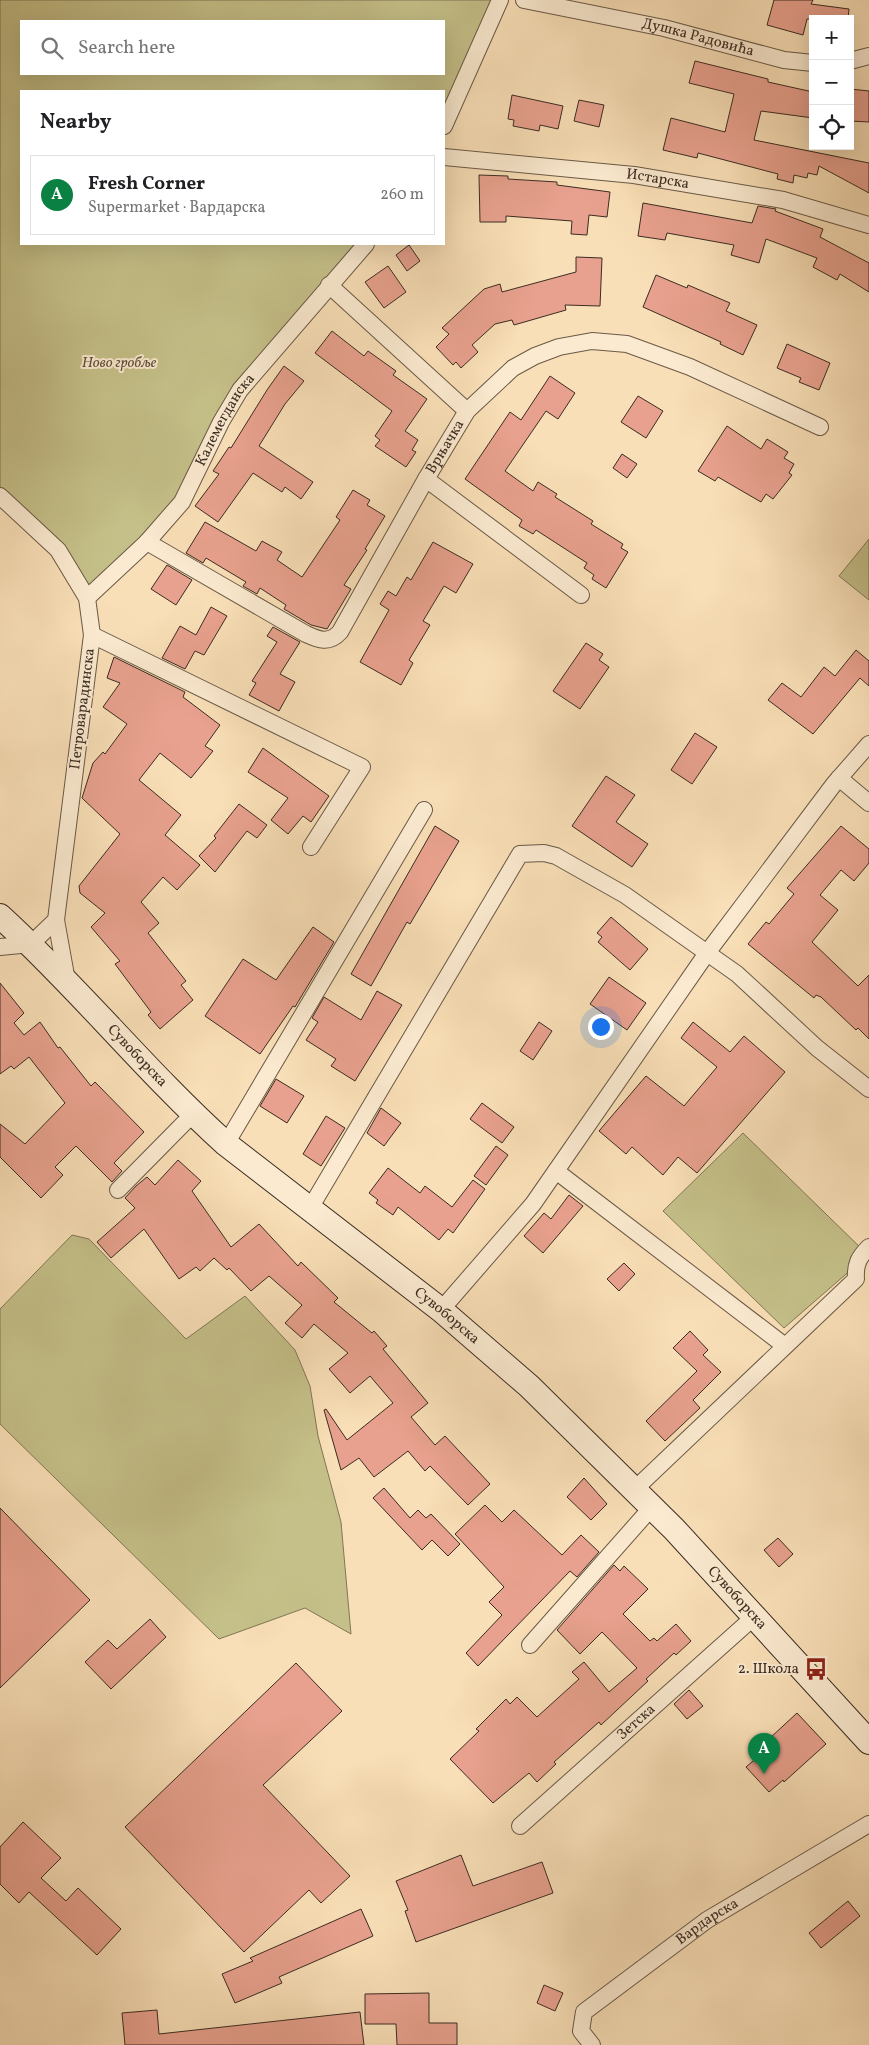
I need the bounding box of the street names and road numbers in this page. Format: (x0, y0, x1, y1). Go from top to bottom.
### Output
street label: Душка Радовића (640, 13, 756, 62)
street label: Истарска (625, 164, 691, 195)
street label: Калемегданска (190, 369, 260, 470)
street label: Врњачка (421, 416, 470, 478)
street label: Петроварадинска (65, 647, 101, 771)
street label: Сувоборска (102, 1020, 172, 1092)
street label: Сувоборска (410, 1282, 484, 1349)
street label: Сувоборска (702, 1561, 772, 1634)
street label: Зетска (612, 1699, 660, 1745)
street label: Вардарска (672, 1893, 742, 1950)

